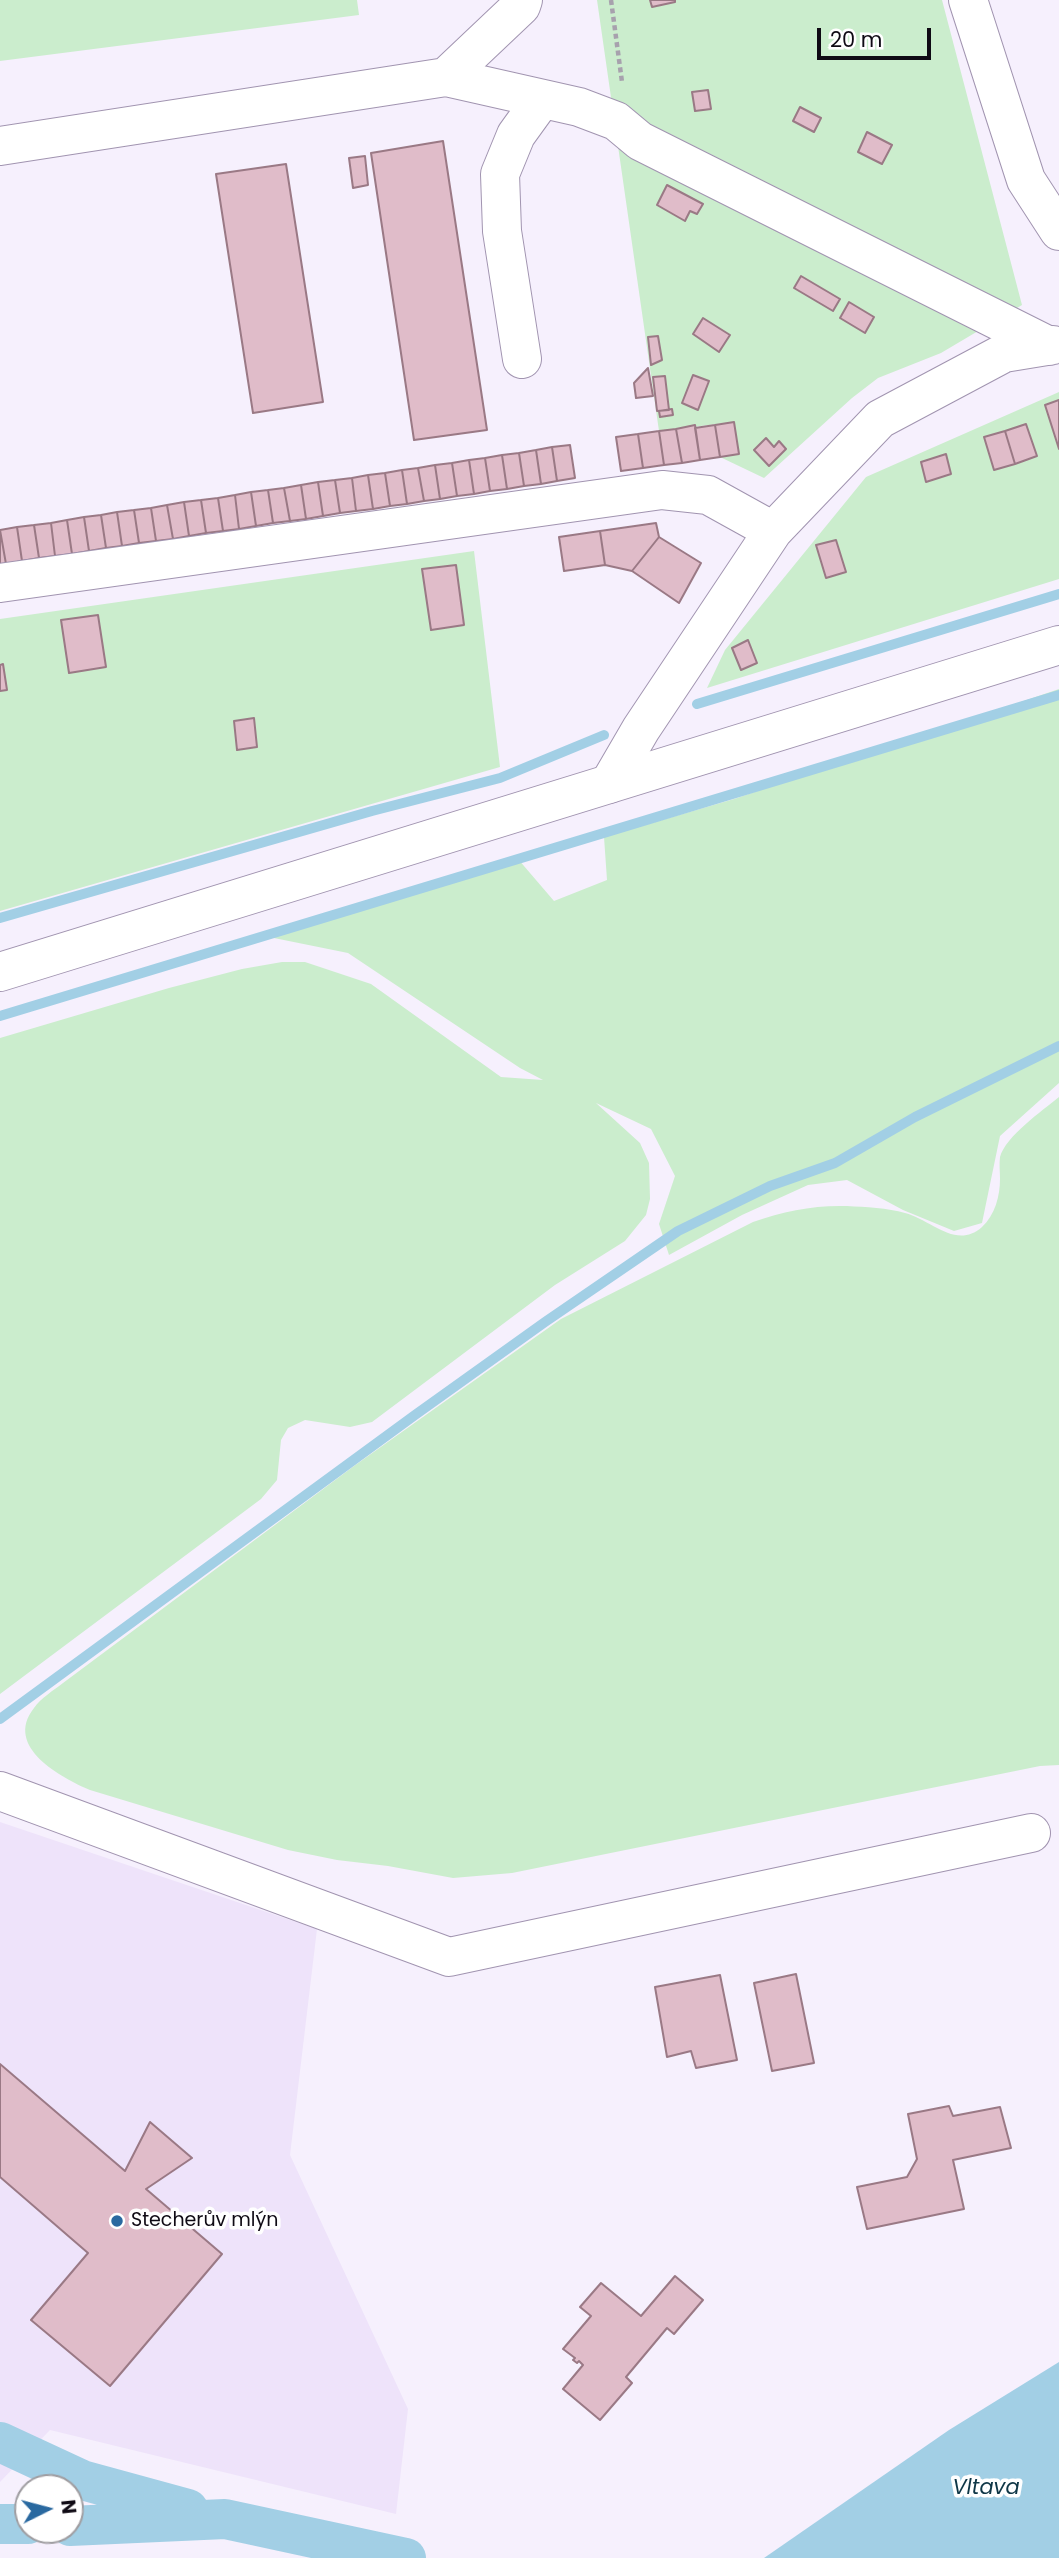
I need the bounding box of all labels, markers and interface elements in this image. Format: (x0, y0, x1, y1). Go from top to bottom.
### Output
scale bar (821, 14, 935, 58)
text: 20 m (830, 25, 883, 54)
place label: Stecherův mlýn (131, 2210, 278, 2232)
marker: Stecherův mlýn (109, 2213, 125, 2229)
north arrow (14, 2474, 84, 2544)
water label: Vltava (952, 2476, 1020, 2502)
text: N (54, 2498, 83, 2515)

